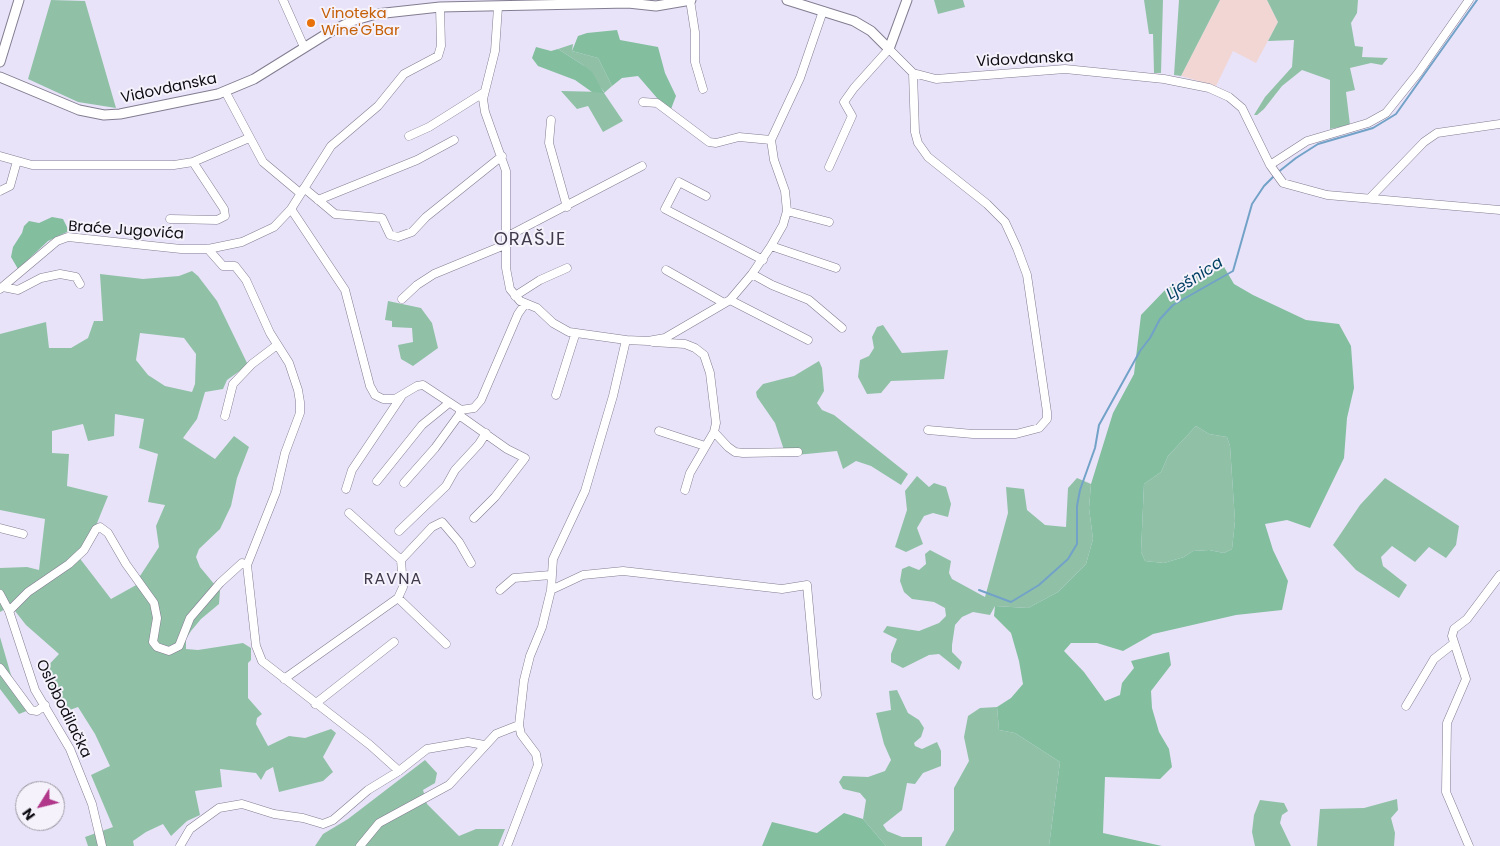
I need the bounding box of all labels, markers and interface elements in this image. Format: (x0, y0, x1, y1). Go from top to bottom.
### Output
place label: Vinoteka Wine'G'Bar (321, 5, 400, 40)
marker: Vinoteka Wine'G'Bar (305, 17, 317, 29)
street label: Vidovdanska (976, 48, 1074, 72)
street label: Vidovdanska (119, 70, 219, 108)
street label: Braće Jugovića (68, 218, 184, 244)
district label: ORAŠJE (493, 229, 567, 251)
water label: Lješnica (1163, 254, 1227, 304)
district label: RAVNA (363, 570, 423, 590)
street label: Oslobodilačka (31, 657, 95, 761)
north arrow (15, 781, 65, 831)
text: N (17, 804, 40, 824)

